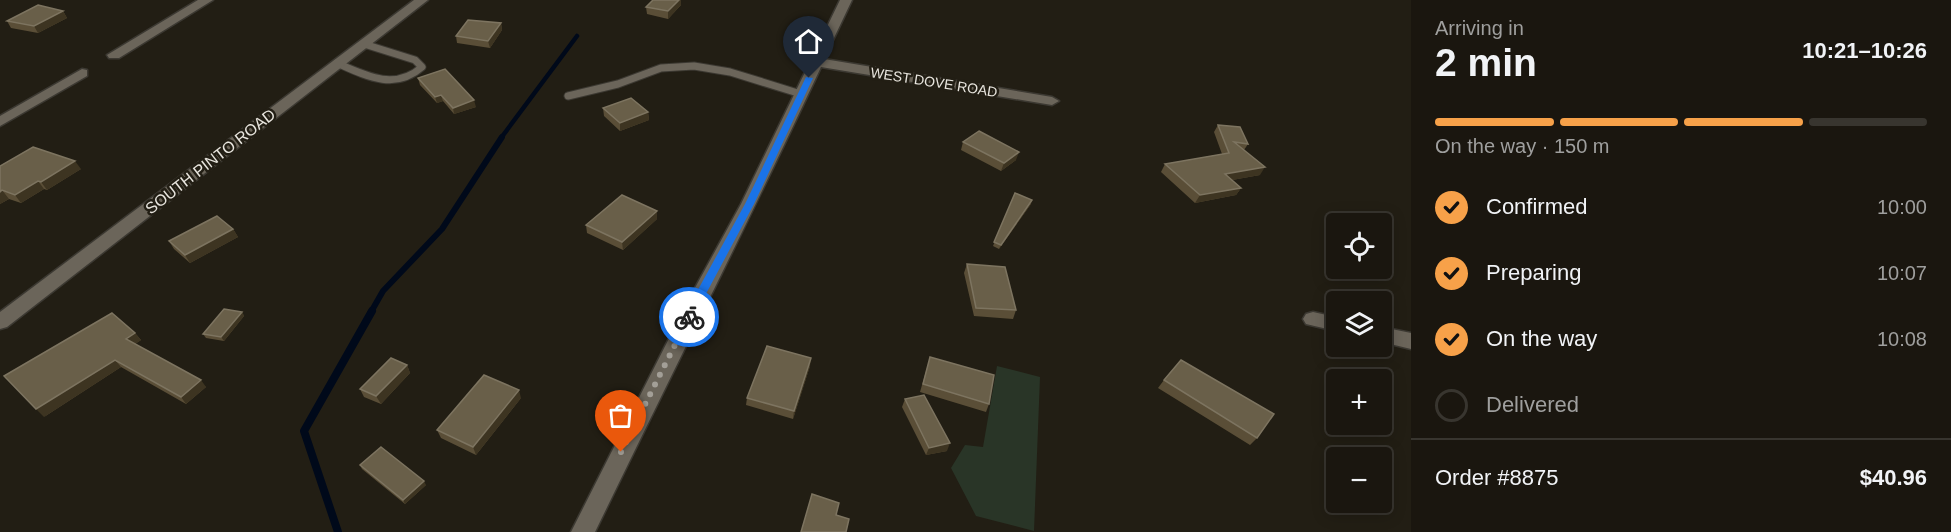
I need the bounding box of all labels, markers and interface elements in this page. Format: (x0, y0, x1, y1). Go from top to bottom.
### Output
pin (783, 16, 834, 78)
text: Arriving in (1435, 17, 1524, 39)
icon: home (792, 25, 825, 58)
text: 10:21–10:26 (1802, 38, 1927, 63)
text: 2 min (1435, 41, 1537, 84)
street label: WEST DOVE ROAD (869, 64, 999, 100)
street label: SOUTH PINTO ROAD (142, 106, 278, 217)
text: On the way · 150 m (1435, 135, 1610, 157)
icon: check (1435, 191, 1468, 224)
text: Confirmed (1486, 194, 1587, 219)
text: 10:00 (1877, 196, 1927, 218)
map controls (1326, 213, 1392, 513)
button: locate (1326, 213, 1392, 279)
icon: check (1435, 257, 1468, 290)
text: Preparing (1486, 260, 1581, 285)
text: 10:07 (1877, 262, 1927, 284)
courier (659, 287, 719, 347)
button: layers (1326, 291, 1392, 357)
icon: bike (673, 301, 706, 334)
icon: check (1435, 323, 1468, 356)
text: On the way (1486, 326, 1597, 351)
text: 10:08 (1877, 328, 1927, 350)
button: + (1326, 369, 1392, 435)
pin (595, 390, 646, 452)
text: Delivered (1486, 392, 1579, 417)
icon: bag (604, 399, 637, 432)
button: − (1326, 447, 1392, 513)
text: Order #8875 (1435, 465, 1559, 490)
text: $40.96 (1860, 465, 1927, 490)

